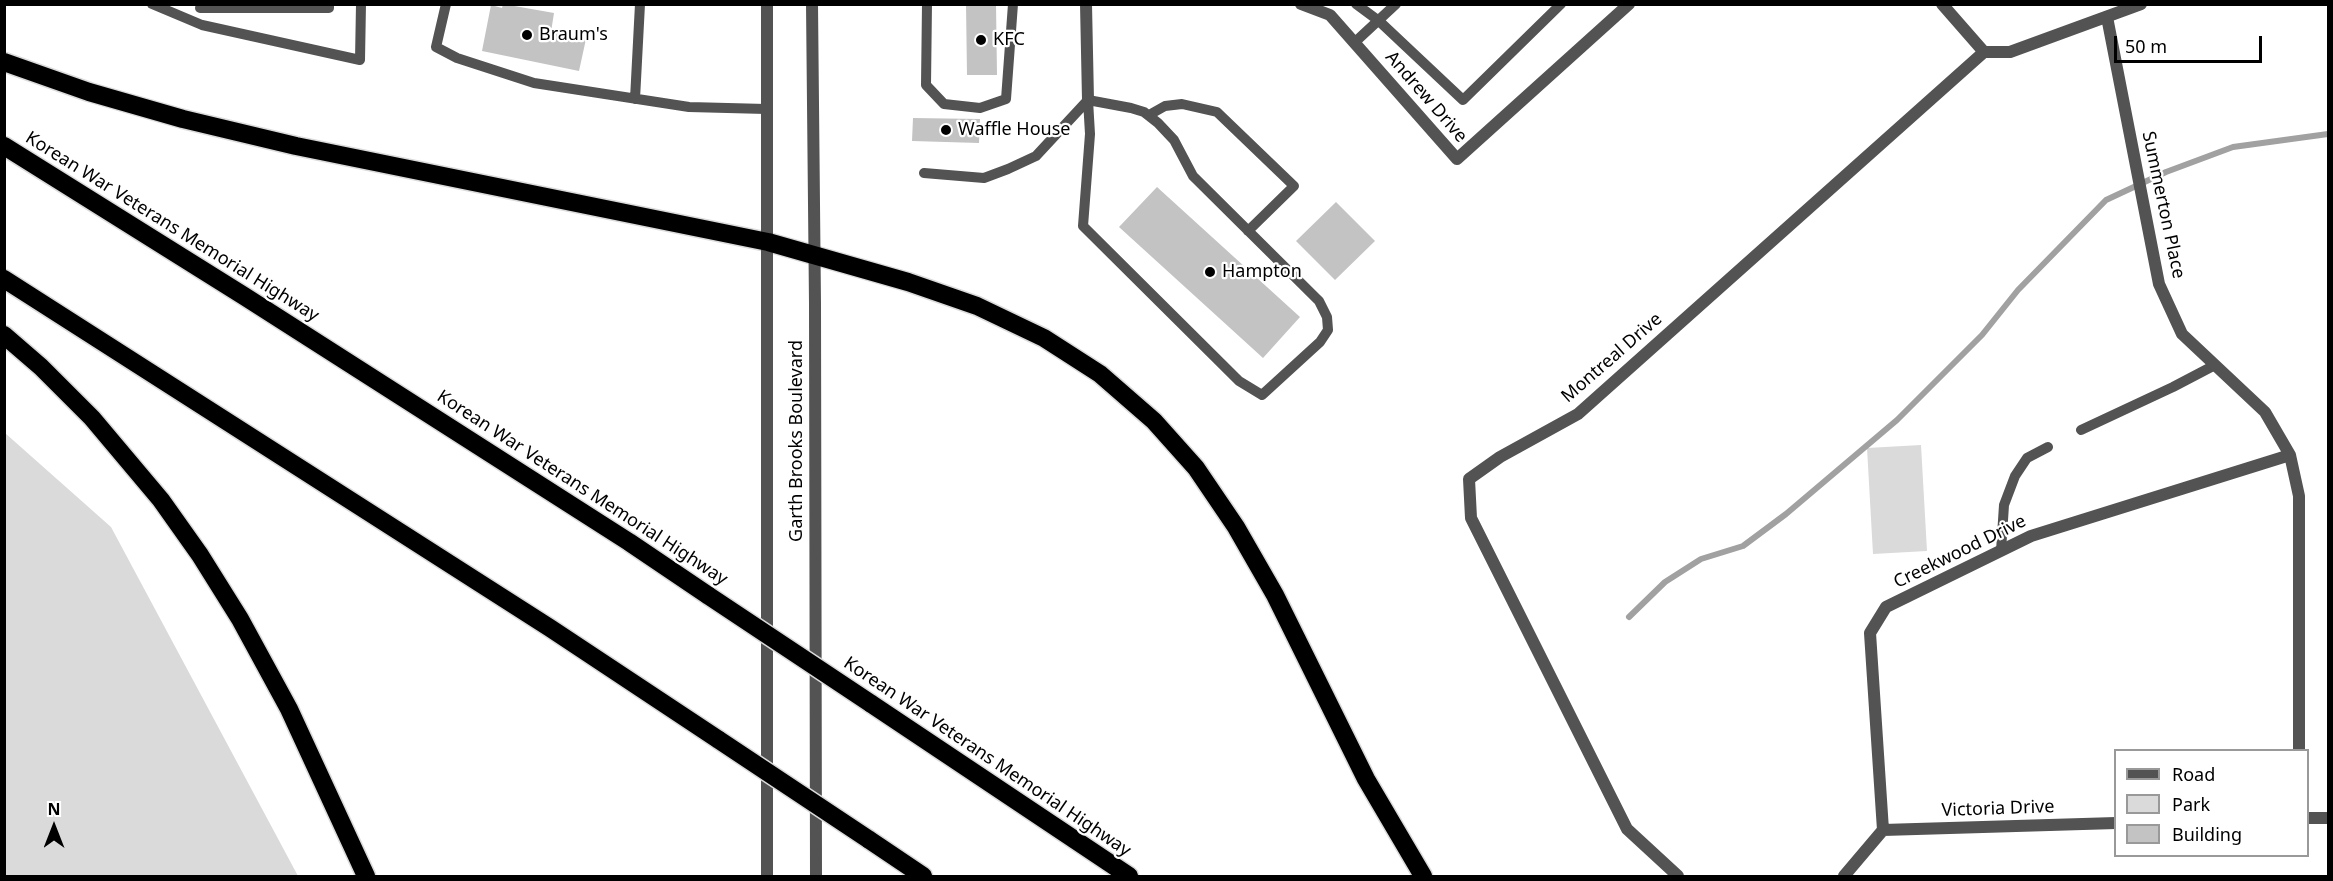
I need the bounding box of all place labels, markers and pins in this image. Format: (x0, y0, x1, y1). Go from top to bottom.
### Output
place label: Braum's (539, 24, 608, 46)
marker: Braum's (520, 28, 534, 42)
place label: KFC (993, 29, 1025, 51)
marker: KFC (974, 33, 988, 47)
place label: Waffle House (958, 119, 1070, 141)
marker: Waffle House (939, 123, 953, 137)
place label: Hampton (1222, 261, 1302, 283)
marker: Hampton (1203, 265, 1217, 279)

